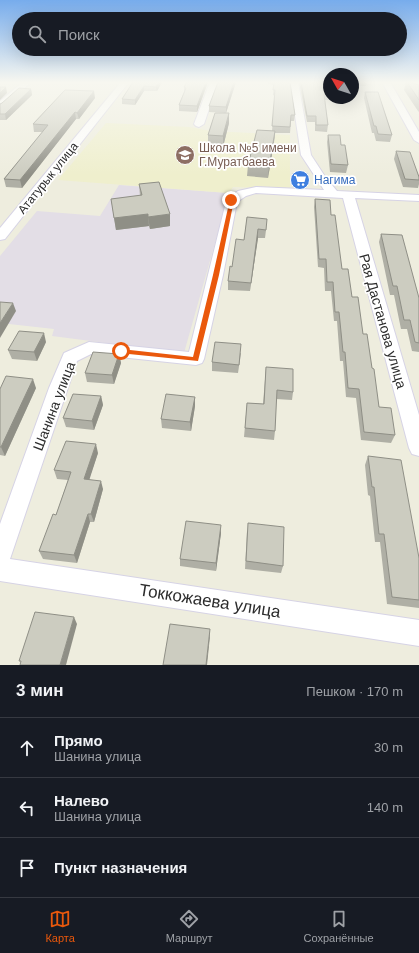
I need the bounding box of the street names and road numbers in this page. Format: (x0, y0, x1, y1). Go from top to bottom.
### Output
street label: Ататурык улица (15, 139, 81, 217)
street label: Рая Дастанова улица (356, 252, 410, 390)
street label: Шанина улица (30, 359, 78, 453)
street label: Токкожаева улица (138, 580, 283, 622)

